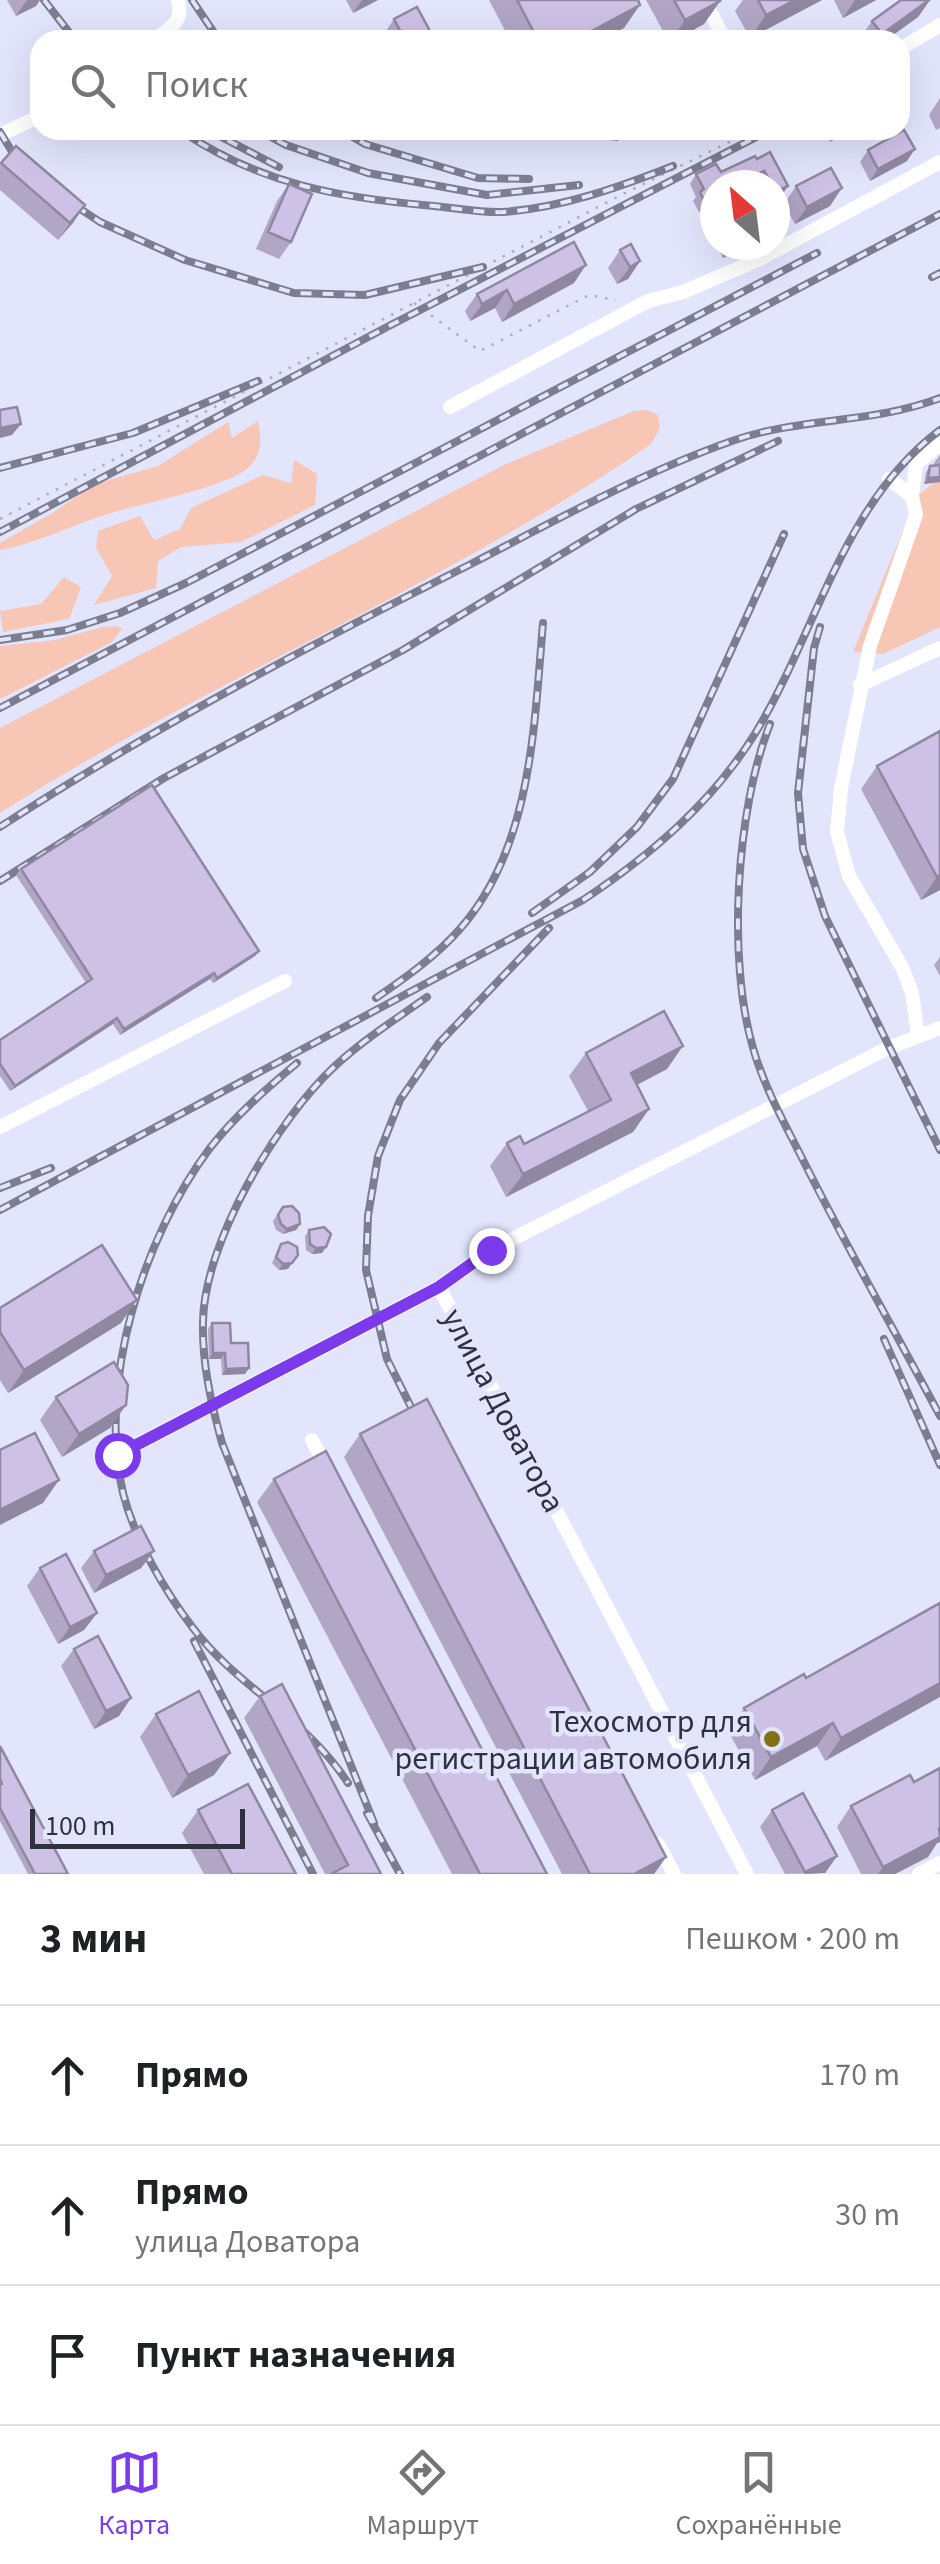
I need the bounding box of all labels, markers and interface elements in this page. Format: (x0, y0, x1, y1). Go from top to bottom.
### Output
search box (30, 30, 910, 140)
icon: search (65, 58, 120, 113)
text: Поиск (145, 58, 248, 112)
north arrow (700, 170, 790, 260)
route end (469, 1228, 515, 1274)
street label: улица Доватора (430, 1300, 576, 1521)
route start (95, 1433, 141, 1479)
place label: Техосмотр для регистрации автомобиля (394, 1699, 752, 1782)
marker: Техосмотр для регистрации автомобиля (761, 1728, 783, 1750)
scale bar (30, 1804, 245, 1848)
text: 100 m (45, 1806, 116, 1846)
text: 3 мин (40, 1909, 147, 1969)
text: Пешком · 200 m (685, 1916, 900, 1962)
icon: ahead (40, 2048, 95, 2103)
text: Прямо (135, 2048, 249, 2102)
text: 170 m (819, 2052, 900, 2098)
text: Прямо (135, 2165, 249, 2219)
icon: ahead (40, 2188, 95, 2243)
text: 30 m (835, 2192, 900, 2238)
text: улица Доватора (135, 2219, 360, 2265)
icon: arrive (40, 2328, 95, 2383)
text: Пункт назначения (135, 2328, 456, 2382)
tab: Карта (98, 2445, 170, 2545)
tab: Маршрут (367, 2445, 479, 2545)
tab: Сохранённые (675, 2445, 842, 2545)

